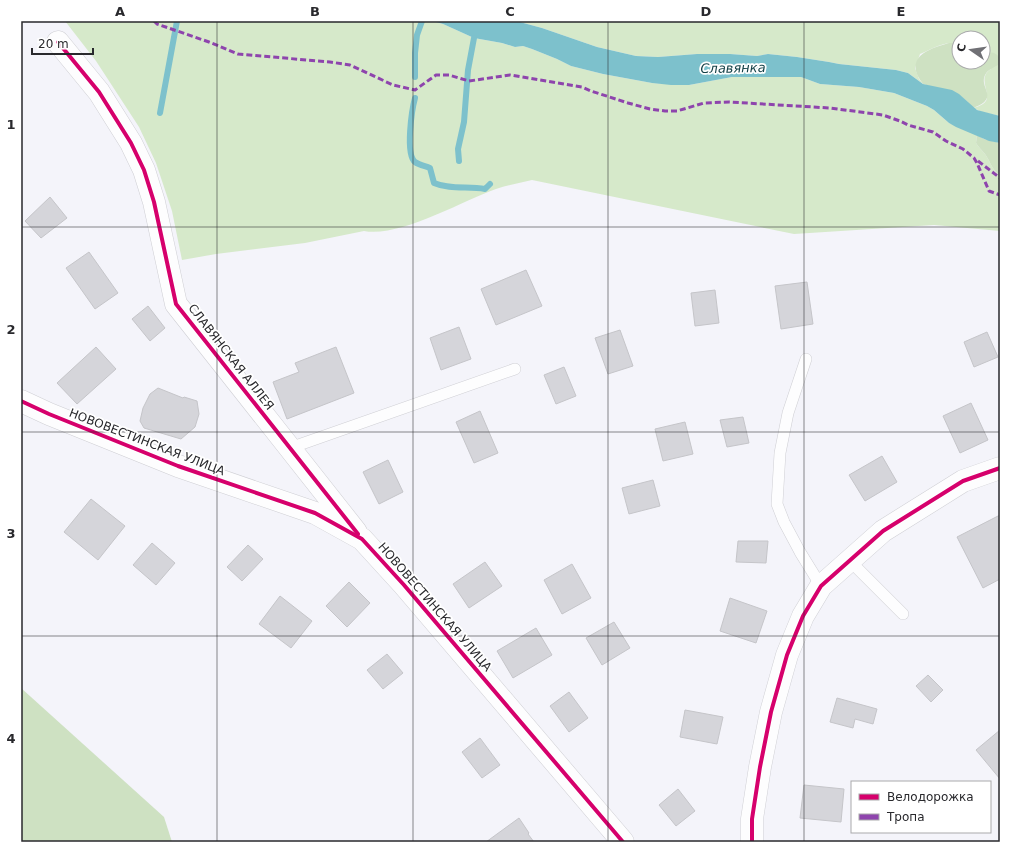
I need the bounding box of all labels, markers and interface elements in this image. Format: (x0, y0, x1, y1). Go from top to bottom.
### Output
text: A (115, 4, 125, 19)
text: B (310, 4, 320, 19)
text: C (505, 4, 515, 19)
text: D (701, 4, 712, 19)
text: E (897, 4, 905, 19)
scale bar (32, 30, 93, 56)
north arrow (951, 30, 991, 70)
text: 20 m (38, 37, 69, 51)
text: С (955, 42, 969, 53)
water label: Славянка (700, 60, 766, 76)
text: 1 (6, 117, 16, 132)
street label: СЛАВЯНСКАЯ АЛЛЕЯ (185, 301, 277, 413)
text: 2 (6, 322, 16, 337)
street label: НОВОВЕСТИНСКАЯ УЛИЦА (67, 406, 228, 479)
text: 3 (6, 526, 16, 541)
street label: НОВОВЕСТИНСКАЯ УЛИЦА (375, 540, 495, 675)
text: 4 (6, 731, 16, 746)
legend (851, 781, 991, 833)
text: Велодорожка (887, 790, 974, 804)
text: Тропа (886, 810, 925, 824)

